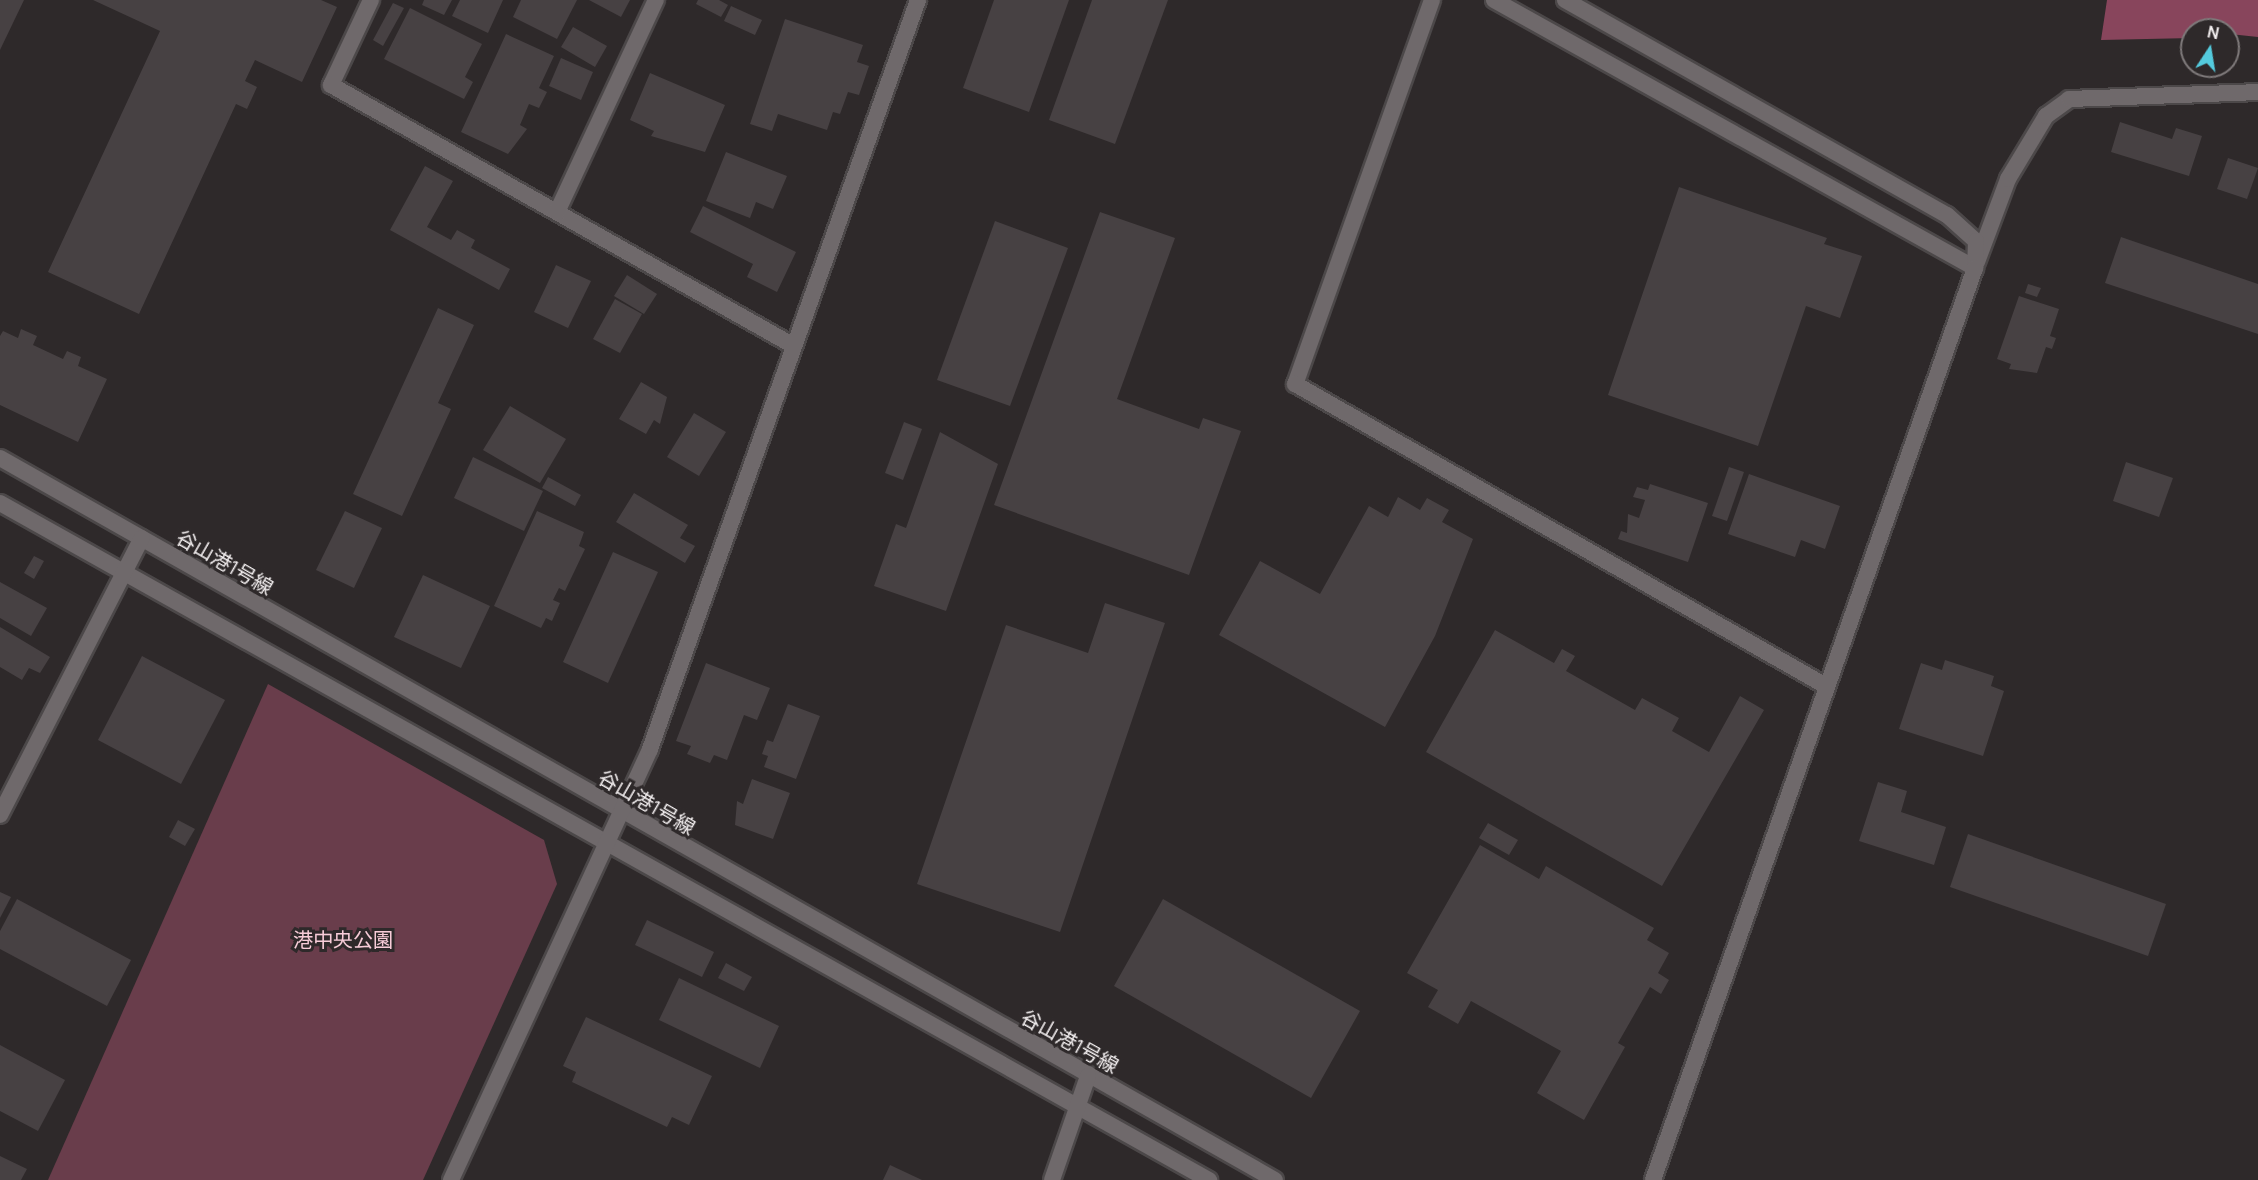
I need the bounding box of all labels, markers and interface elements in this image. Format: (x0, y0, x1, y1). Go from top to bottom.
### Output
north arrow (2180, 18, 2240, 78)
text: N (2205, 20, 2221, 44)
street label: 谷山港1号線 (172, 525, 278, 599)
street label: 谷山港1号線 (594, 765, 700, 839)
park label: 港中央公園 (293, 927, 393, 951)
street label: 谷山港1号線 (1017, 1004, 1123, 1078)

